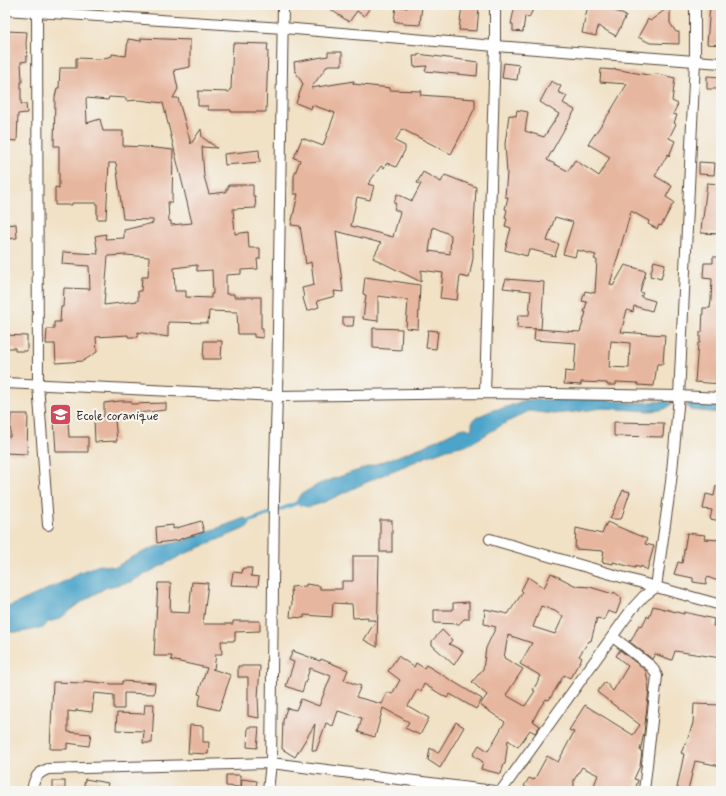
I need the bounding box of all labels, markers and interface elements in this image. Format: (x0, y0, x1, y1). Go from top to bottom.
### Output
school or university icon: Ecole coranique (48, 402, 74, 428)
place label: Ecole coranique (76, 408, 159, 425)

